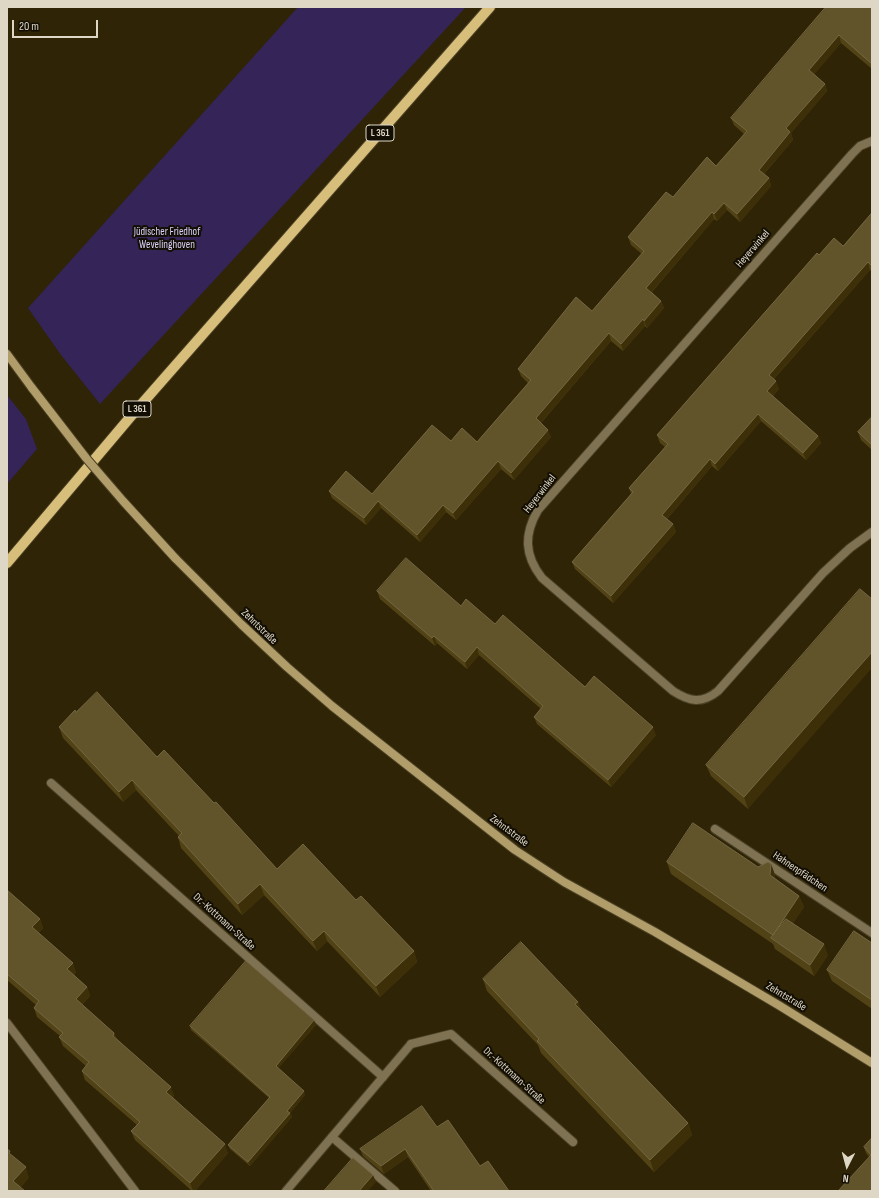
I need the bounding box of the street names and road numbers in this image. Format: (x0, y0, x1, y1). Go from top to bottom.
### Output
road number: L 361 (366, 125, 394, 141)
street label: Heyerwinkel (733, 228, 773, 270)
road number: L 361 (123, 401, 151, 417)
street label: Heyerwinkel (521, 472, 559, 516)
street label: Zehntstraße (238, 607, 280, 647)
street label: Zehntstraße (487, 812, 531, 850)
street label: Hahnenpfädchen (770, 849, 830, 895)
street label: Dr.-Kottmann-Straße (190, 891, 258, 953)
street label: Zehntstraße (763, 980, 809, 1014)
street label: Dr.-Kottmann-Straße (480, 1045, 548, 1107)

